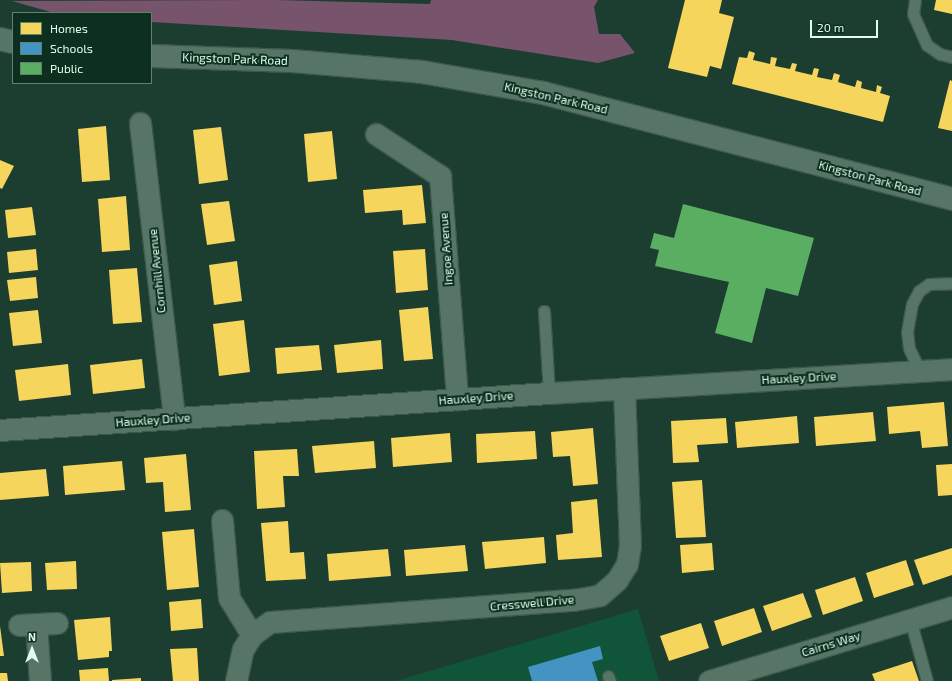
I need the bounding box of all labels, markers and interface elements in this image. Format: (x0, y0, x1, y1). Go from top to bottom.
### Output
legend (12, 12, 152, 84)
scale bar (812, 12, 880, 38)
text: 20 m (817, 20, 844, 34)
text: Homes (50, 21, 88, 35)
text: Schools (50, 41, 93, 55)
street label: Kingston Park Road (182, 50, 288, 68)
text: Public (50, 61, 83, 75)
street label: Kingston Park Road (503, 79, 609, 117)
street label: Kingston Park Road (817, 157, 923, 199)
street label: Ingoe Avenue (436, 212, 456, 286)
street label: Cornhill Avenue (145, 228, 169, 314)
street label: Hauxley Drive (761, 369, 837, 387)
street label: Hauxley Drive (438, 388, 514, 408)
street label: Hauxley Drive (115, 410, 191, 430)
street label: Cresswell Drive (489, 592, 575, 614)
street label: Cairns Way (800, 628, 862, 660)
north arrow (12, 629, 52, 669)
text: N (28, 630, 36, 643)

